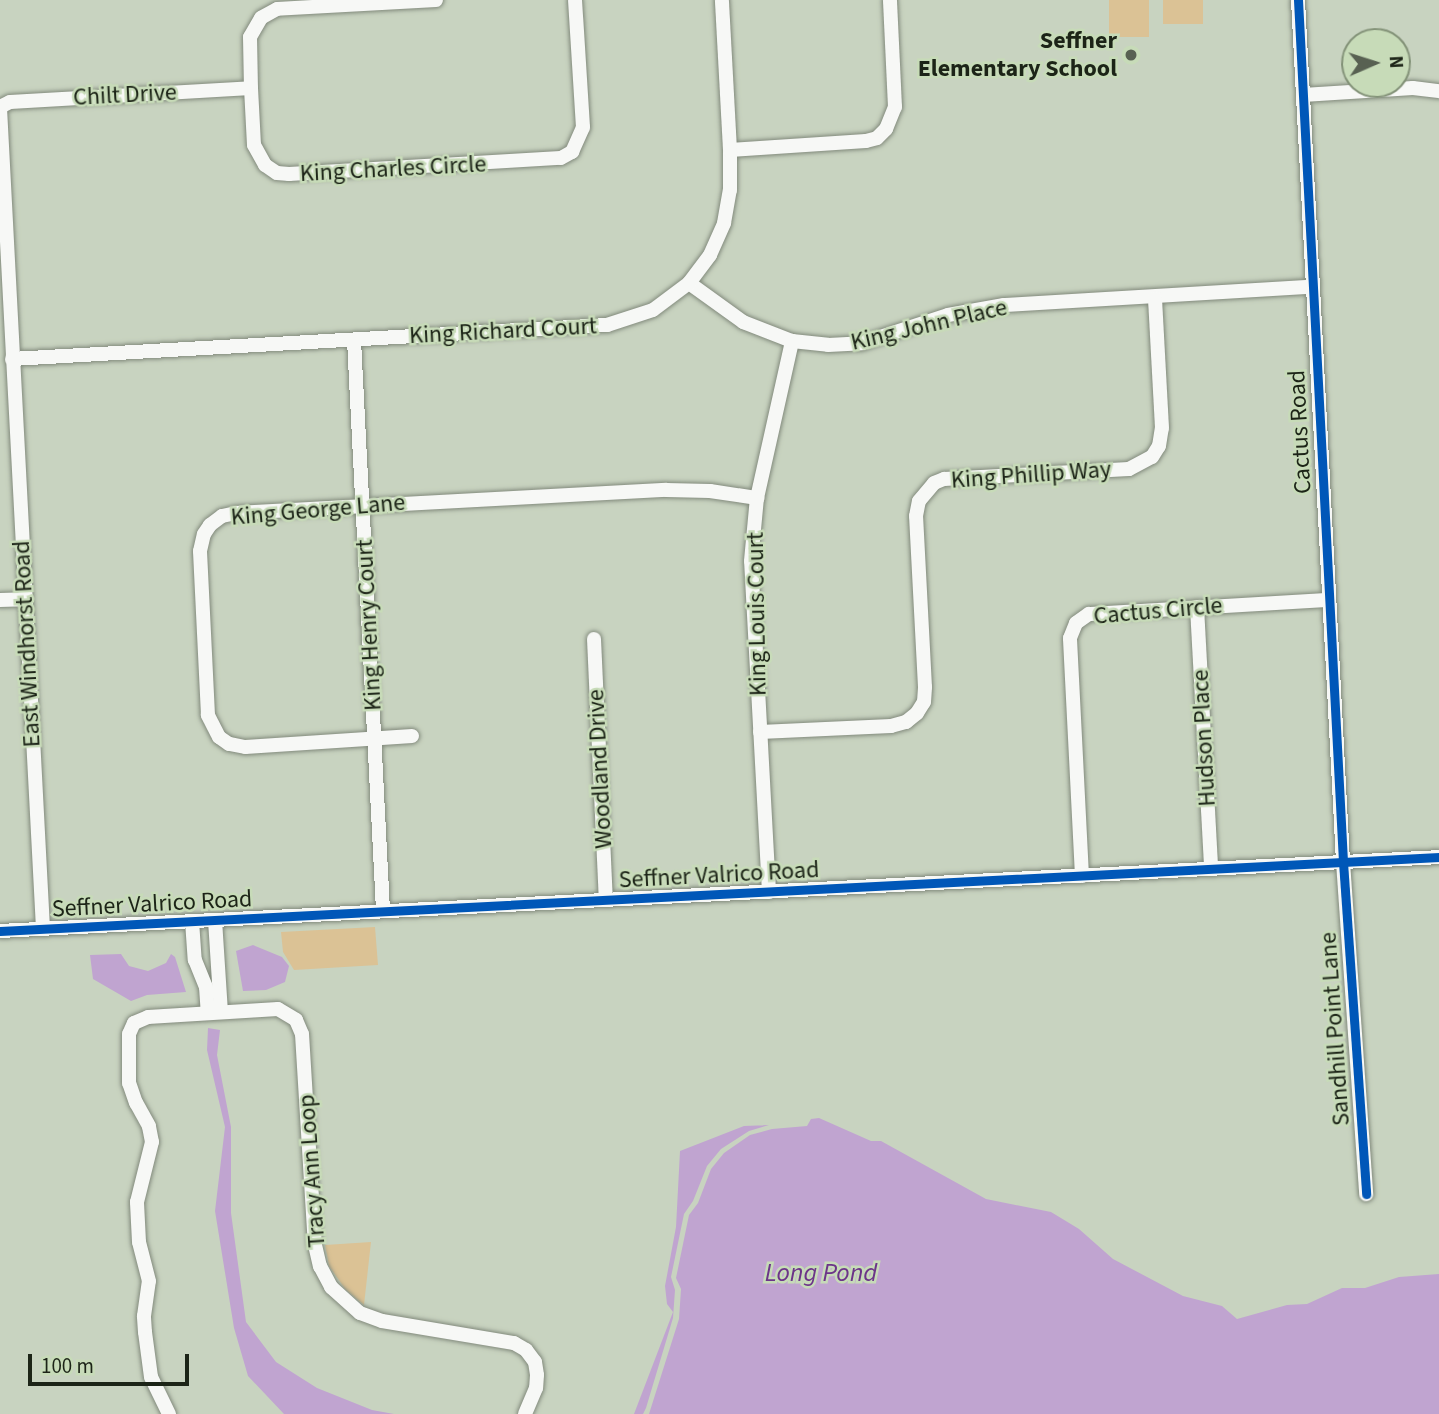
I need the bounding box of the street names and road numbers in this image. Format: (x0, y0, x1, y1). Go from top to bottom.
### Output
street label: Chilt Drive (72, 78, 178, 112)
street label: King Charles Circle (299, 150, 487, 188)
street label: King John Place (848, 293, 1010, 357)
street label: King Richard Court (408, 312, 598, 350)
street label: Cactus Road (1282, 369, 1318, 495)
street label: King Phillip Way (950, 455, 1112, 495)
street label: King George Lane (230, 488, 406, 532)
street label: King Louis Court (741, 532, 773, 696)
street label: King Henry Court (350, 539, 388, 711)
street label: East Windhorst Road (7, 540, 47, 748)
street label: Cactus Circle (1092, 591, 1224, 631)
street label: Hudson Place (1186, 669, 1222, 807)
street label: Woodland Drive (581, 689, 619, 849)
street label: Seffner Valrico Road (618, 855, 820, 895)
street label: Seffner Valrico Road (51, 884, 253, 924)
street label: Sandhill Point Lane (1314, 931, 1356, 1127)
street label: Tracy Ann Loop (292, 1093, 332, 1249)

